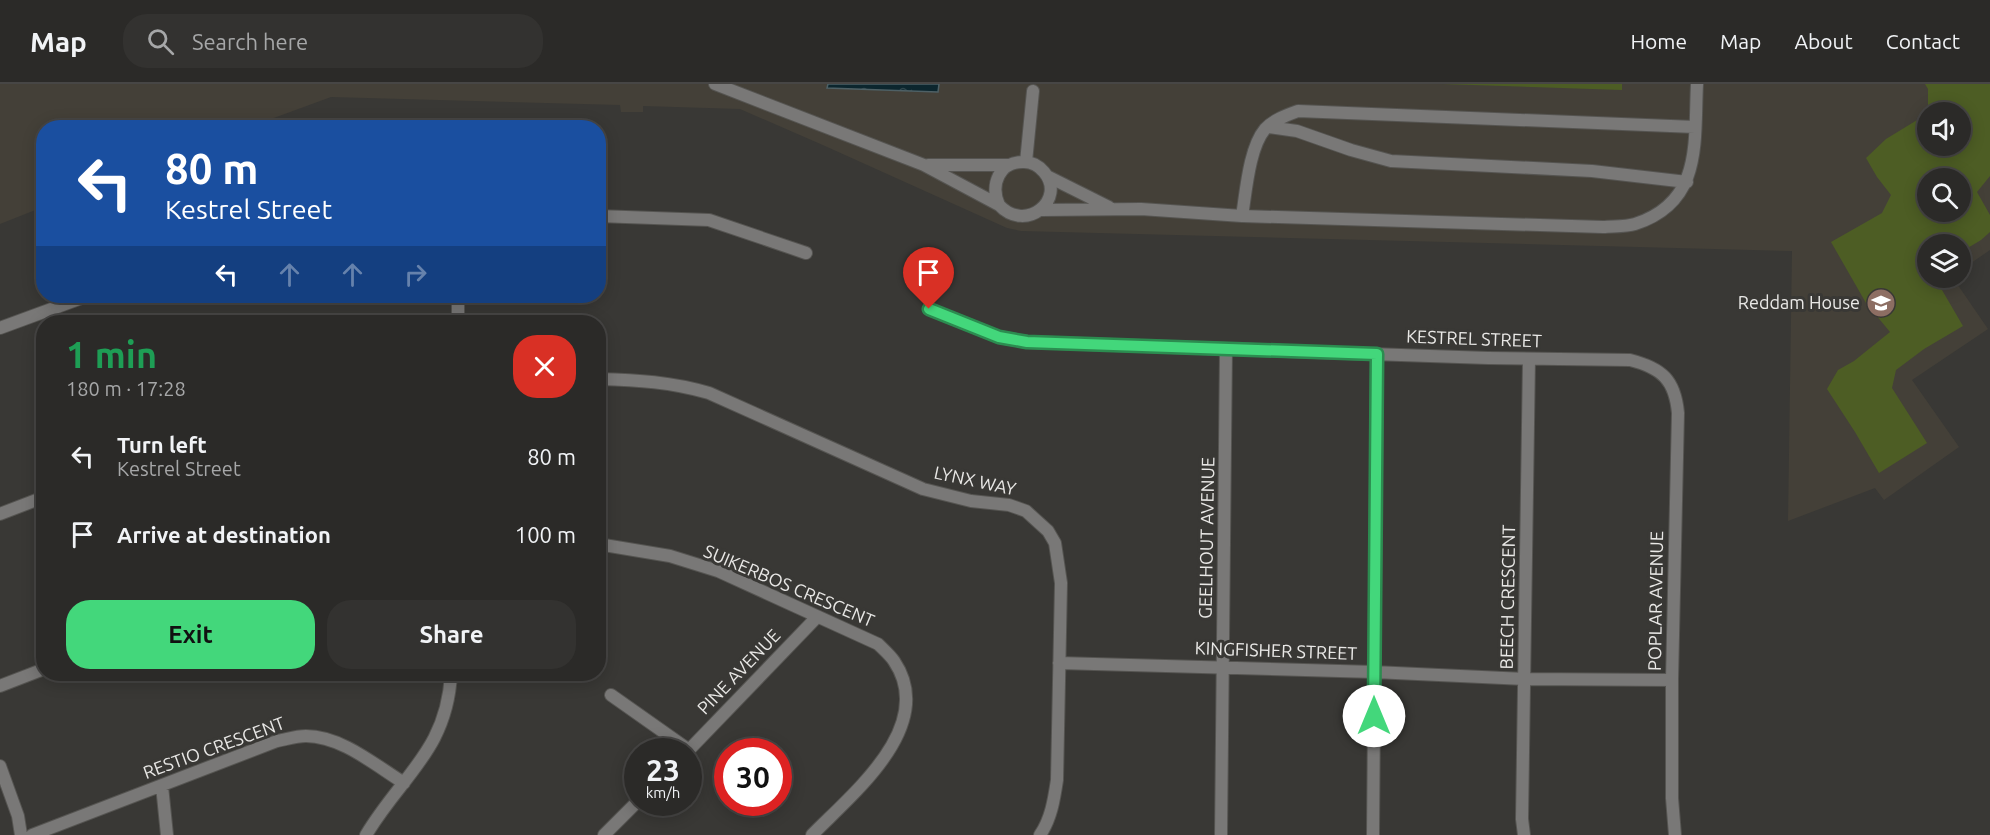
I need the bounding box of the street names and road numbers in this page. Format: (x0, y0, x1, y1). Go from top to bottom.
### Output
street label: KESTREL STREET (1406, 326, 1542, 350)
street label: GEELHOUT AVENUE (1195, 457, 1217, 619)
street label: LYNX WAY (932, 462, 1018, 499)
street label: BEECH CRESCENT (1496, 524, 1518, 670)
street label: POPLAR AVENUE (1644, 531, 1666, 671)
street label: SUIKERBOS CRESCENT (701, 540, 878, 630)
street label: PINE AVENUE (693, 625, 784, 718)
street label: KINGFISHER STREET (1194, 637, 1358, 663)
street label: RESTIO CRESCENT (140, 712, 287, 782)

